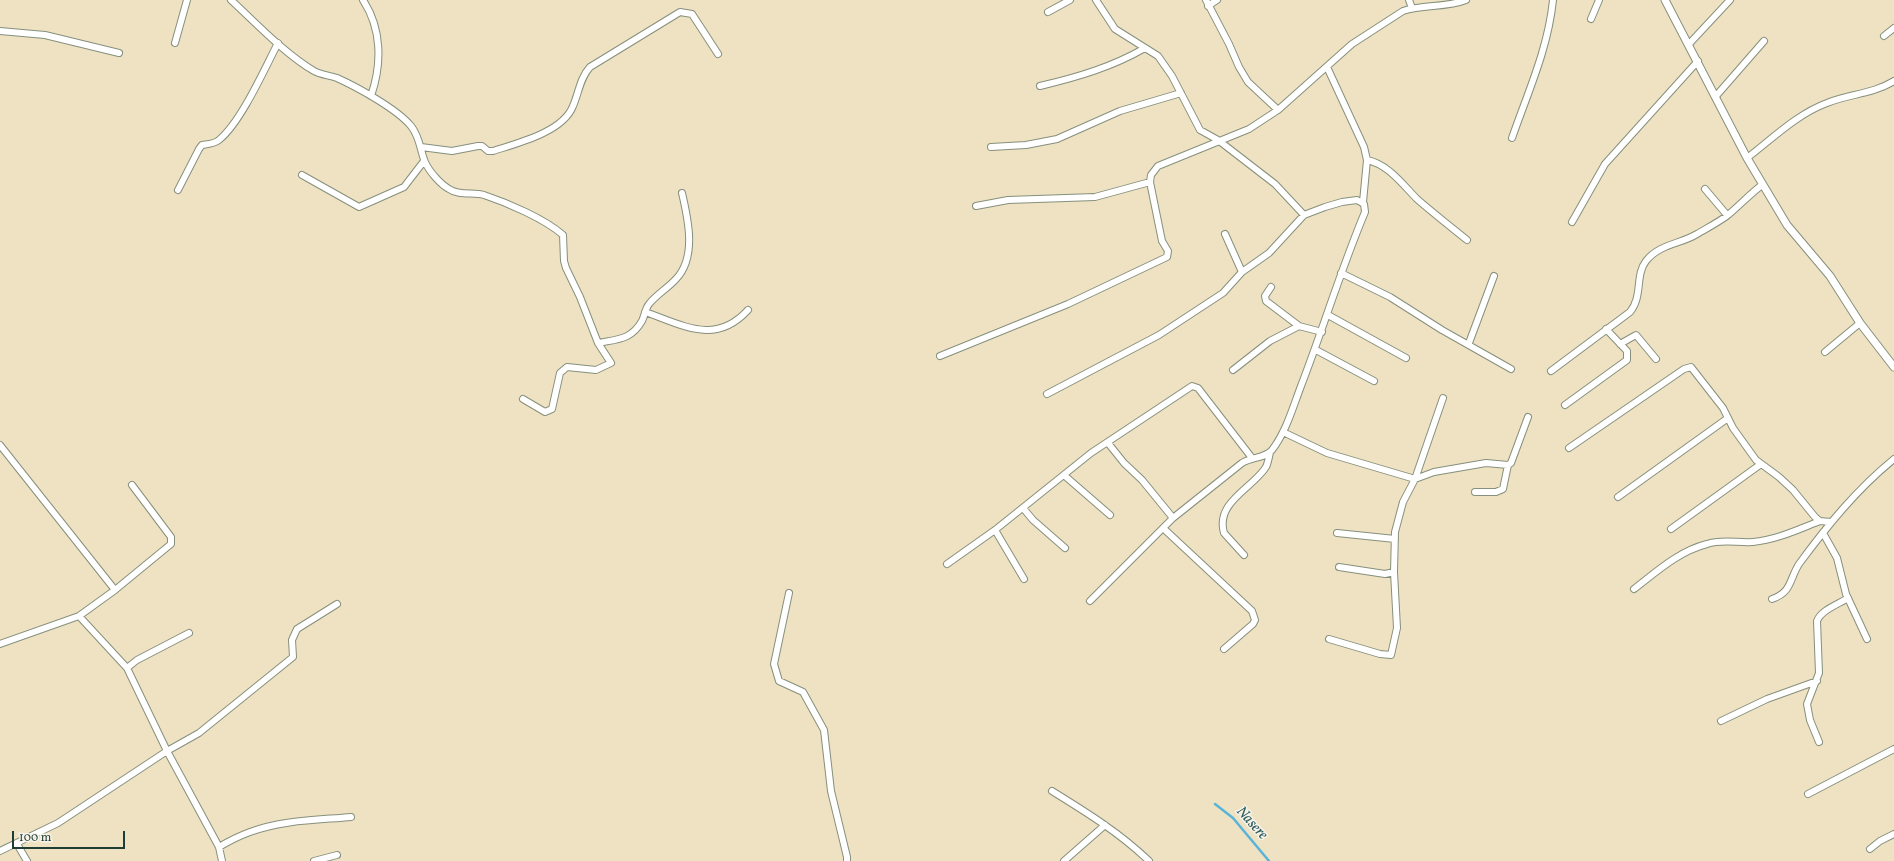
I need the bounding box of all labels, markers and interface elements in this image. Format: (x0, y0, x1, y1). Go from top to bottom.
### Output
water label: Nasere (1231, 804, 1271, 844)
scale bar (14, 823, 127, 849)
text: 100 m (19, 830, 51, 846)

